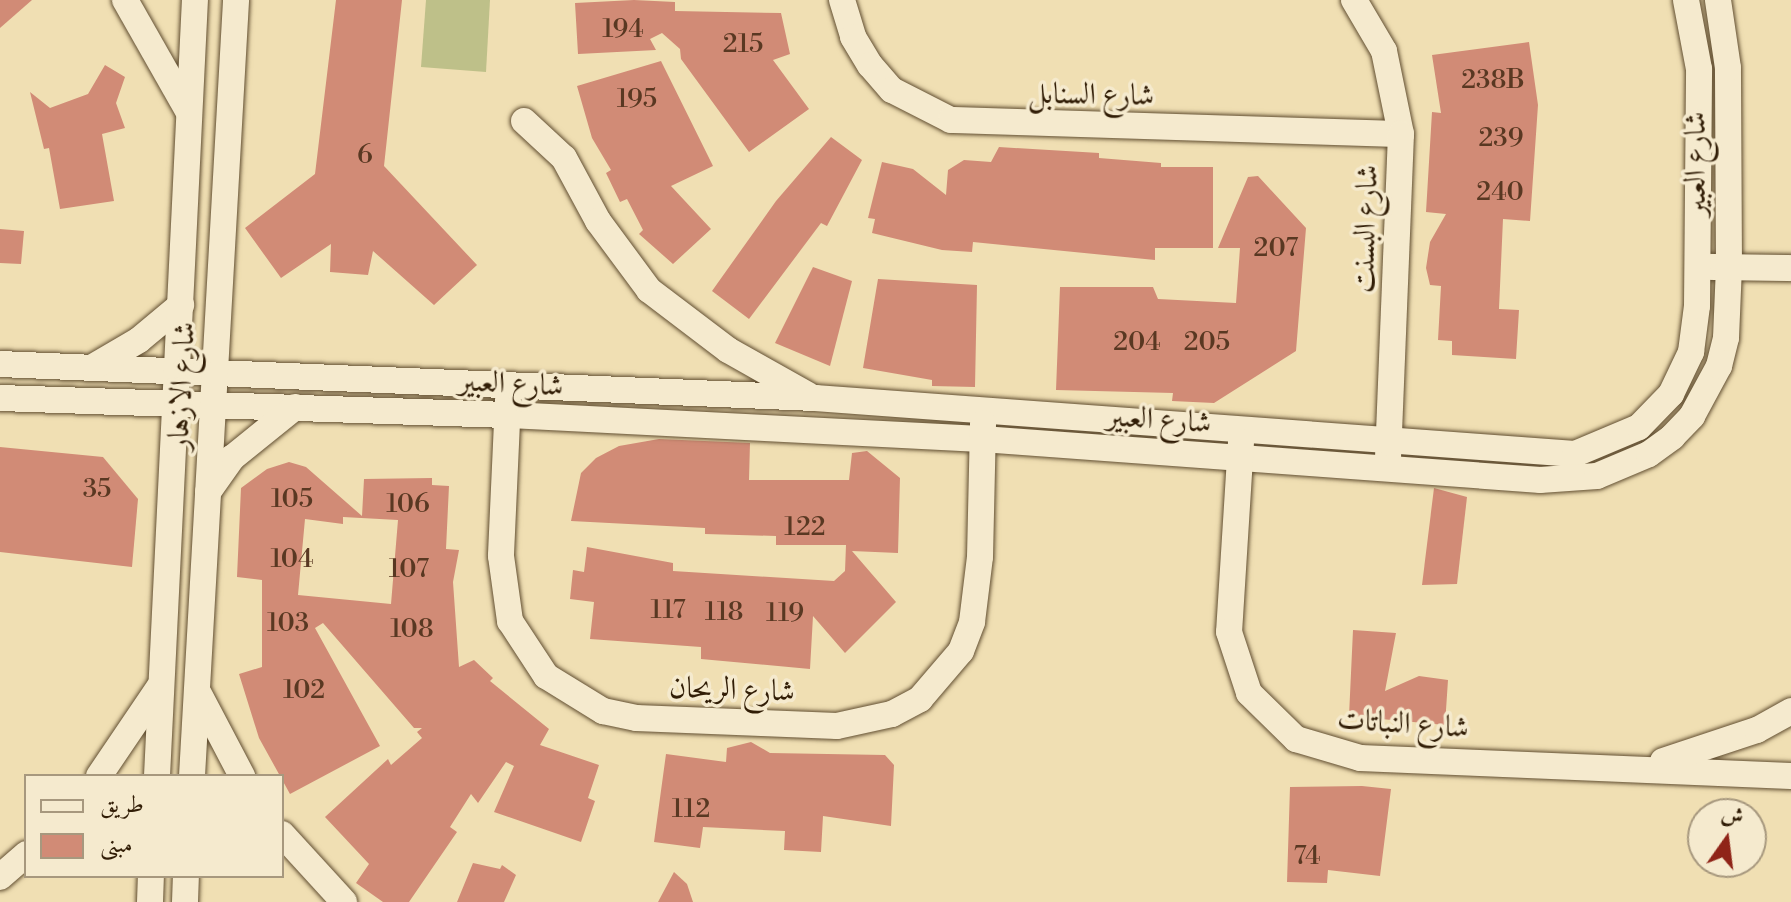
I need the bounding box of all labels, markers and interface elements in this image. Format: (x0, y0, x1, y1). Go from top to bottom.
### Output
house number: 194 (602, 14, 644, 46)
house number: 215 (723, 29, 763, 61)
house number: 238B (1461, 65, 1525, 97)
street label: شارع السنابل (1028, 76, 1154, 114)
house number: 195 (617, 84, 657, 116)
street label: شارع العبير (1678, 112, 1714, 216)
house number: 239 (1479, 123, 1523, 155)
house number: 6 (357, 140, 373, 172)
street label: شارع البسنت (1346, 164, 1386, 294)
house number: 240 (1476, 177, 1524, 209)
house number: 207 (1254, 233, 1298, 265)
street label: شارع الازهار (161, 321, 203, 451)
house number: 204 (1113, 327, 1161, 359)
house number: 205 (1184, 327, 1230, 359)
street label: شارع العبير (458, 363, 564, 405)
street label: شارع العبير (1105, 398, 1213, 442)
house number: 35 (83, 474, 111, 506)
house number: 105 (271, 484, 313, 516)
house number: 106 (386, 489, 430, 521)
house number: 122 (784, 512, 826, 544)
house number: 104 (270, 544, 314, 576)
house number: 107 (389, 554, 429, 586)
house number: 117 (651, 595, 685, 627)
house number: 118 (705, 597, 743, 629)
house number: 119 (766, 598, 804, 630)
house number: 103 (267, 608, 309, 640)
house number: 108 (390, 614, 434, 646)
street label: شارع الريحان (669, 670, 795, 710)
house number: 102 (283, 675, 325, 707)
street label: شارع النباتات (1336, 701, 1470, 747)
legend (24, 774, 284, 878)
text: طريق (100, 790, 144, 820)
house number: 112 (672, 794, 710, 826)
north arrow (1687, 798, 1767, 878)
text: ش (1719, 800, 1746, 832)
text: مبنى (100, 830, 133, 860)
house number: 74 (1293, 841, 1321, 873)

